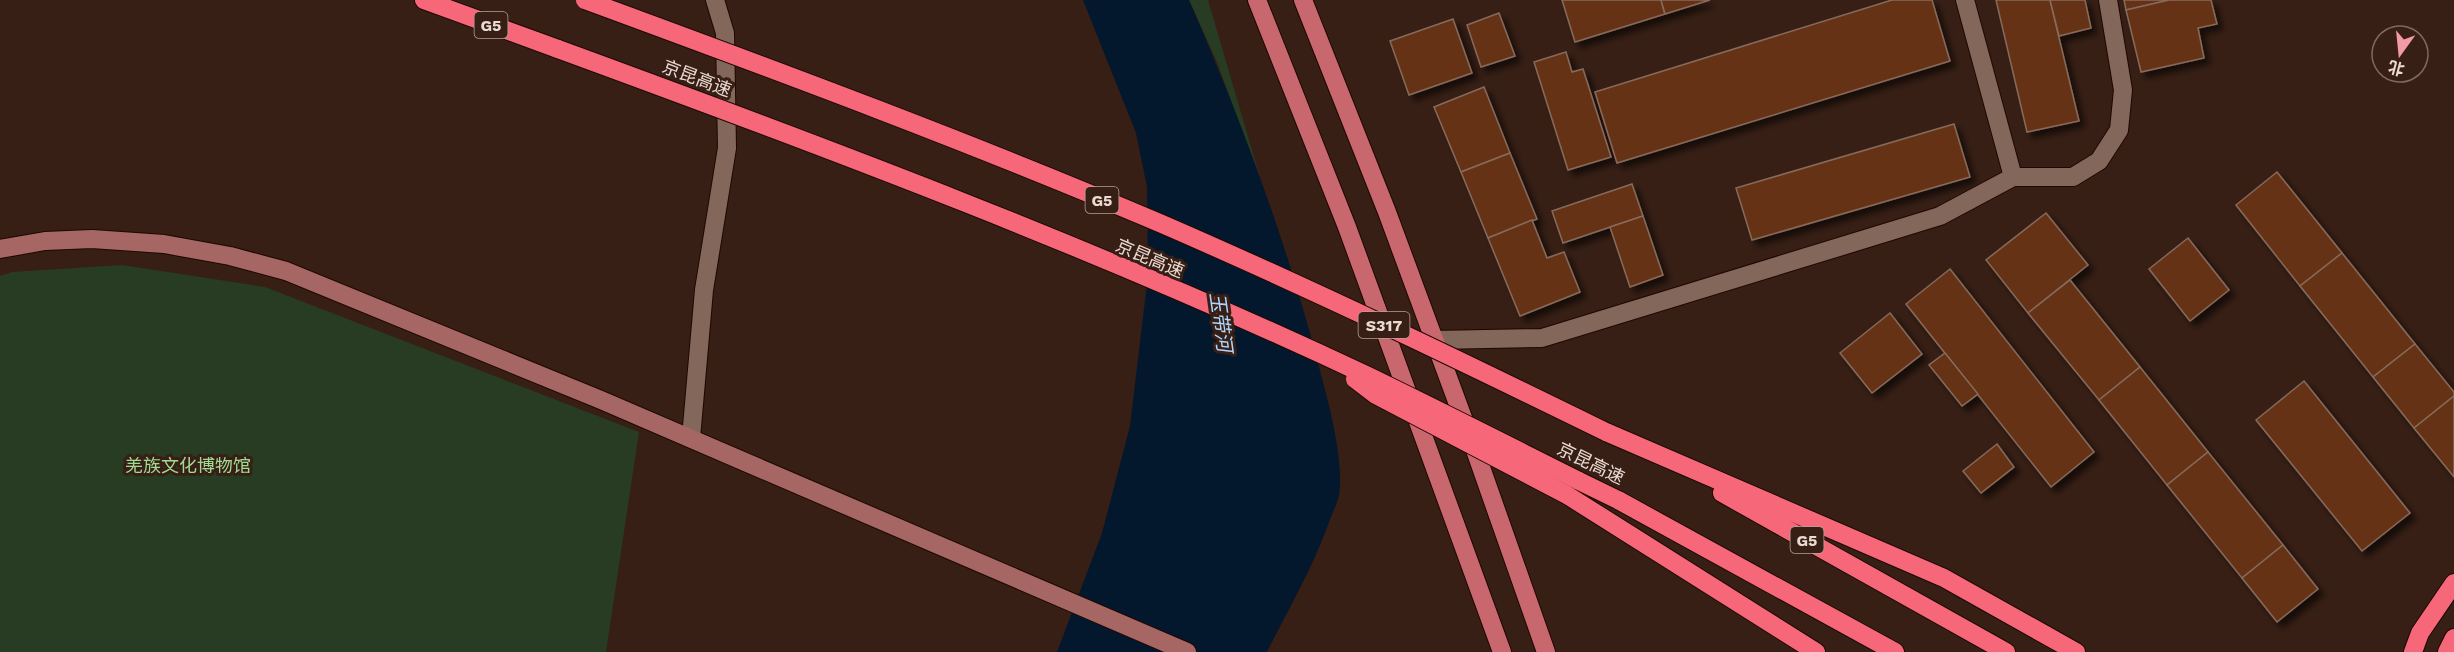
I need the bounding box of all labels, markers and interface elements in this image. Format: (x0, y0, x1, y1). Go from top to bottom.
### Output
road number: G5 (474, 12, 508, 38)
north arrow (2370, 24, 2430, 84)
street label: 京昆高速 (660, 55, 734, 101)
text: 北 (2386, 57, 2406, 79)
road number: G5 (1086, 187, 1118, 213)
street label: 京昆高速 (1113, 234, 1187, 282)
water label: 玉带河 (1205, 291, 1238, 357)
road number: S317 (1358, 312, 1410, 338)
street label: 京昆高速 (1554, 438, 1628, 488)
park label: 羌族文化博物馆 (125, 455, 251, 476)
road number: G5 (1790, 527, 1824, 553)

